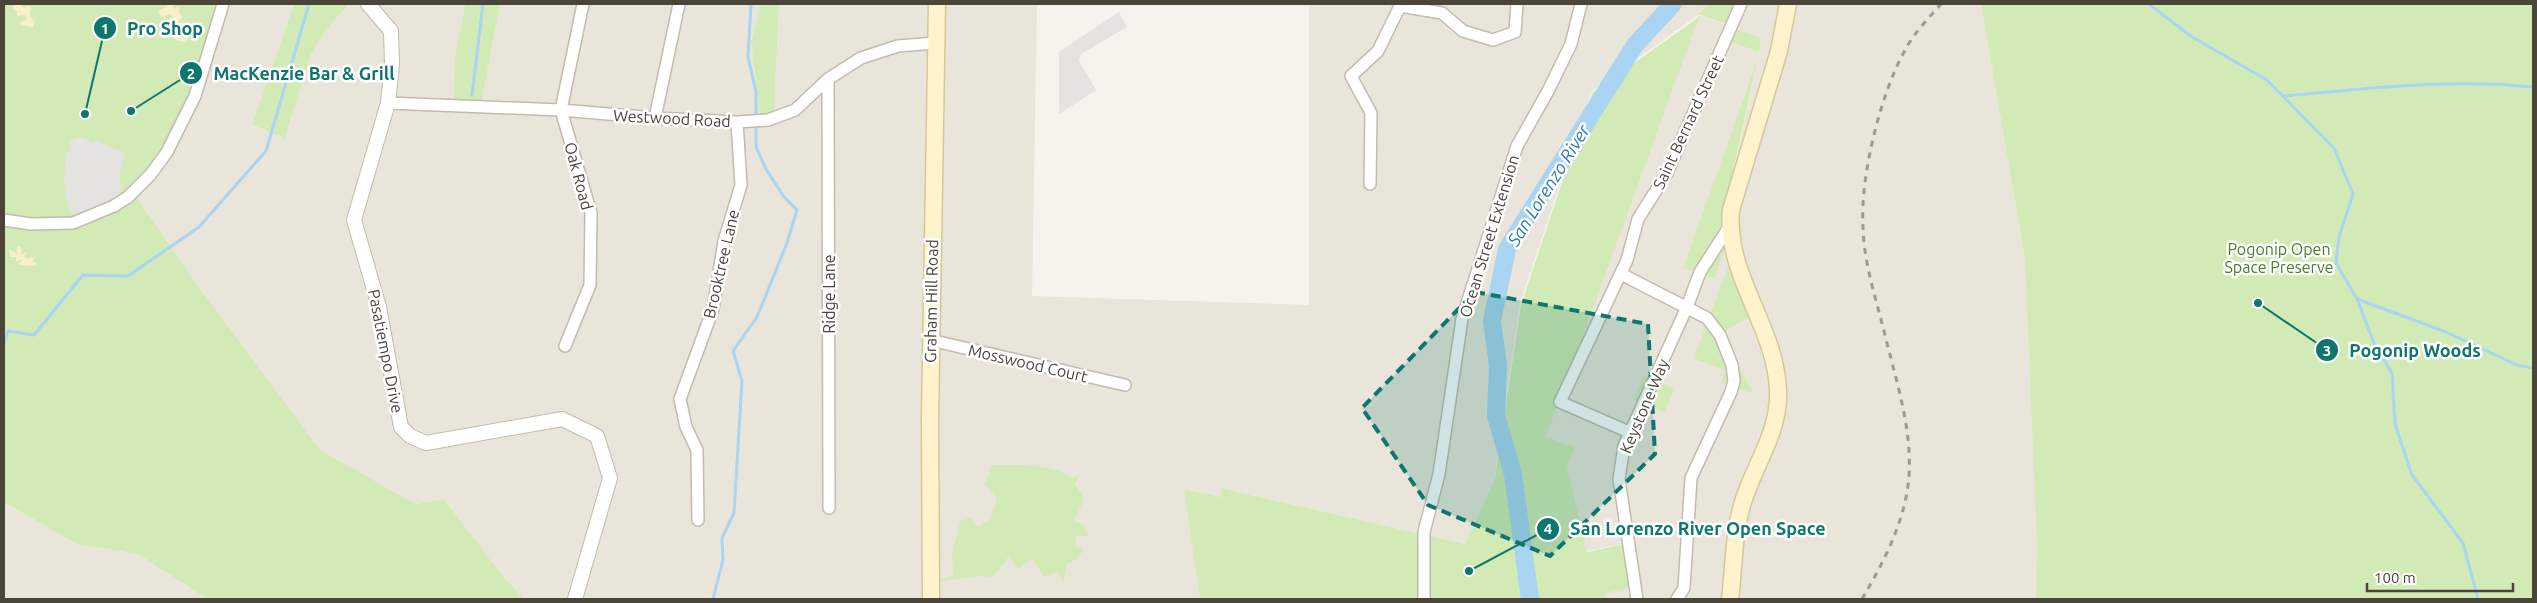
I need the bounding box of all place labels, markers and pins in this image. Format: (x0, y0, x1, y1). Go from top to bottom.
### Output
callout: Pro Shop (92, 12, 214, 45)
callout: MacKenzie Bar & Grill (178, 57, 404, 90)
callout: Pogonip Woods (2314, 334, 2490, 367)
callout: San Lorenzo River Open Space (1535, 512, 1836, 545)

